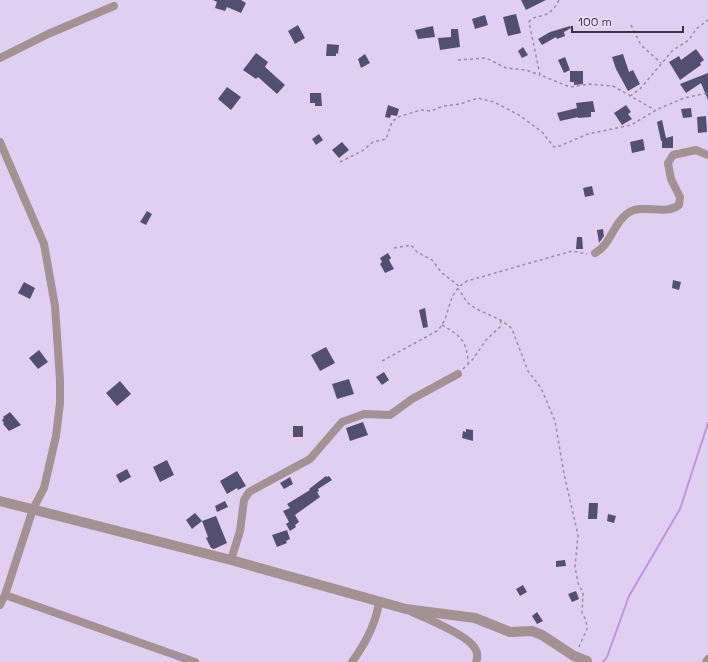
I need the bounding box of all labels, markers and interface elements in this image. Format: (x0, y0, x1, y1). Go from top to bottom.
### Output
scale bar (572, 8, 683, 34)
text: 100 m (578, 14, 612, 30)

